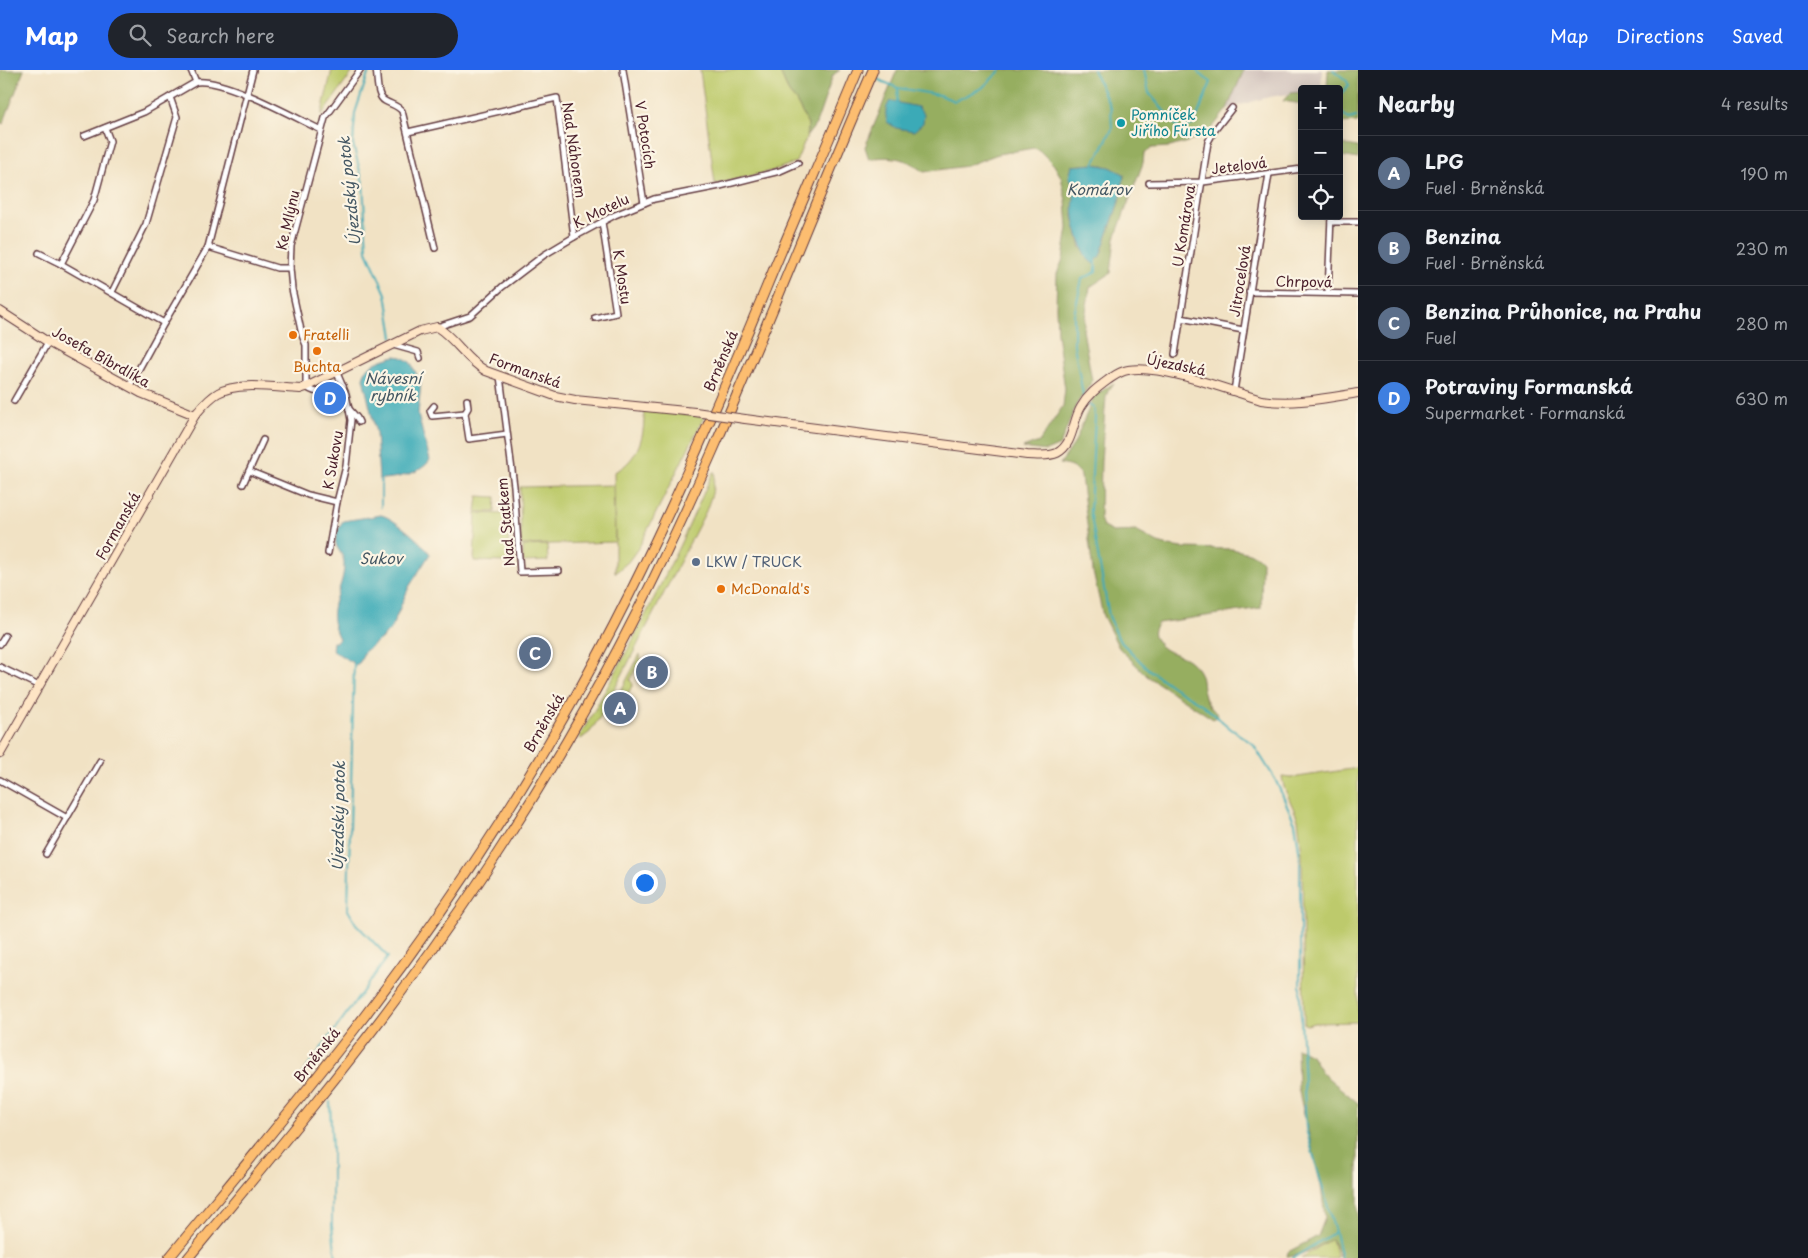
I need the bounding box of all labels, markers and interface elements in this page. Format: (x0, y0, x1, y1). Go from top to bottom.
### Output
search box (108, 13, 458, 58)
text: Map (25, 17, 78, 53)
icon: search (126, 21, 154, 49)
text: Search here (166, 21, 275, 49)
text: Map (1550, 22, 1588, 49)
text: Directions (1616, 22, 1704, 49)
text: Saved (1732, 22, 1783, 49)
map controls (1298, 85, 1343, 220)
button: + (1298, 85, 1343, 130)
text: Nearby (1378, 87, 1455, 119)
text: 4 results (1721, 91, 1788, 115)
street label: V Potocích (630, 99, 661, 171)
street label: Nad Náhonem (557, 101, 592, 199)
place label: Pomníček Jiřího Fürsta (1131, 104, 1216, 141)
marker: Pomníček Jiřího Fürsta (1115, 117, 1127, 129)
button: − (1298, 130, 1343, 175)
water label: Újezdský potok (331, 135, 366, 247)
text: LPG (1425, 147, 1464, 175)
street label: Jetelová (1210, 152, 1268, 179)
text: A (1388, 161, 1400, 185)
text: 190 m (1740, 161, 1788, 185)
button: locate (1298, 175, 1343, 220)
text: Fuel · Brněnská (1425, 175, 1544, 199)
water label: Komárov (1067, 177, 1133, 200)
street label: U Komárova (1167, 183, 1200, 269)
street label: Ke Mlýnu (270, 188, 305, 252)
street label: K Motelu (569, 188, 632, 233)
text: Benzina (1425, 222, 1501, 250)
text: B (1389, 236, 1399, 260)
text: 230 m (1736, 236, 1788, 260)
street label: Jitrocelová (1223, 243, 1256, 318)
street label: K Mostu (608, 248, 637, 306)
text: Fuel · Brněnská (1425, 250, 1544, 274)
street label: Chrpová (1275, 271, 1333, 293)
text: Benzina Průhonice, na Prahu (1425, 297, 1701, 325)
text: C (1388, 311, 1400, 335)
text: 280 m (1736, 311, 1788, 335)
street label: Josefa Bíbrdlíka (48, 321, 154, 392)
place label: Fratelli (303, 324, 350, 345)
text: Fuel (1425, 325, 1456, 349)
street label: Brněnská (698, 327, 743, 395)
marker: Fratelli (287, 329, 299, 341)
marker: Buchta (311, 345, 323, 357)
street label: Formanská (486, 348, 564, 393)
street label: Újezdská (1144, 348, 1208, 381)
place label: Buchta (293, 356, 341, 377)
water label: Návesní rybník (365, 366, 425, 406)
text: Potraviny Formanská (1425, 372, 1633, 400)
pin: D (314, 379, 346, 417)
text: D (1388, 386, 1400, 410)
text: 630 m (1735, 386, 1788, 410)
text: Supermarket · Formanská (1425, 400, 1625, 424)
street label: K Sukovu (317, 429, 348, 491)
street label: Nad Statkem (491, 477, 520, 567)
street label: Formanská (90, 488, 145, 564)
water label: Sukov (360, 546, 405, 569)
place label: LKW / TRUCK (706, 551, 802, 572)
marker: LKW / TRUCK (690, 556, 702, 568)
place label: McDonald's (731, 578, 810, 599)
marker: McDonald's (715, 583, 727, 595)
pin: C (519, 634, 551, 672)
pin: B (636, 653, 668, 691)
street label: Brněnská (518, 689, 569, 756)
pin: A (604, 689, 636, 727)
water label: Újezdský potok (325, 760, 350, 871)
your location (632, 870, 658, 896)
street label: Brněnská (288, 1022, 345, 1087)

